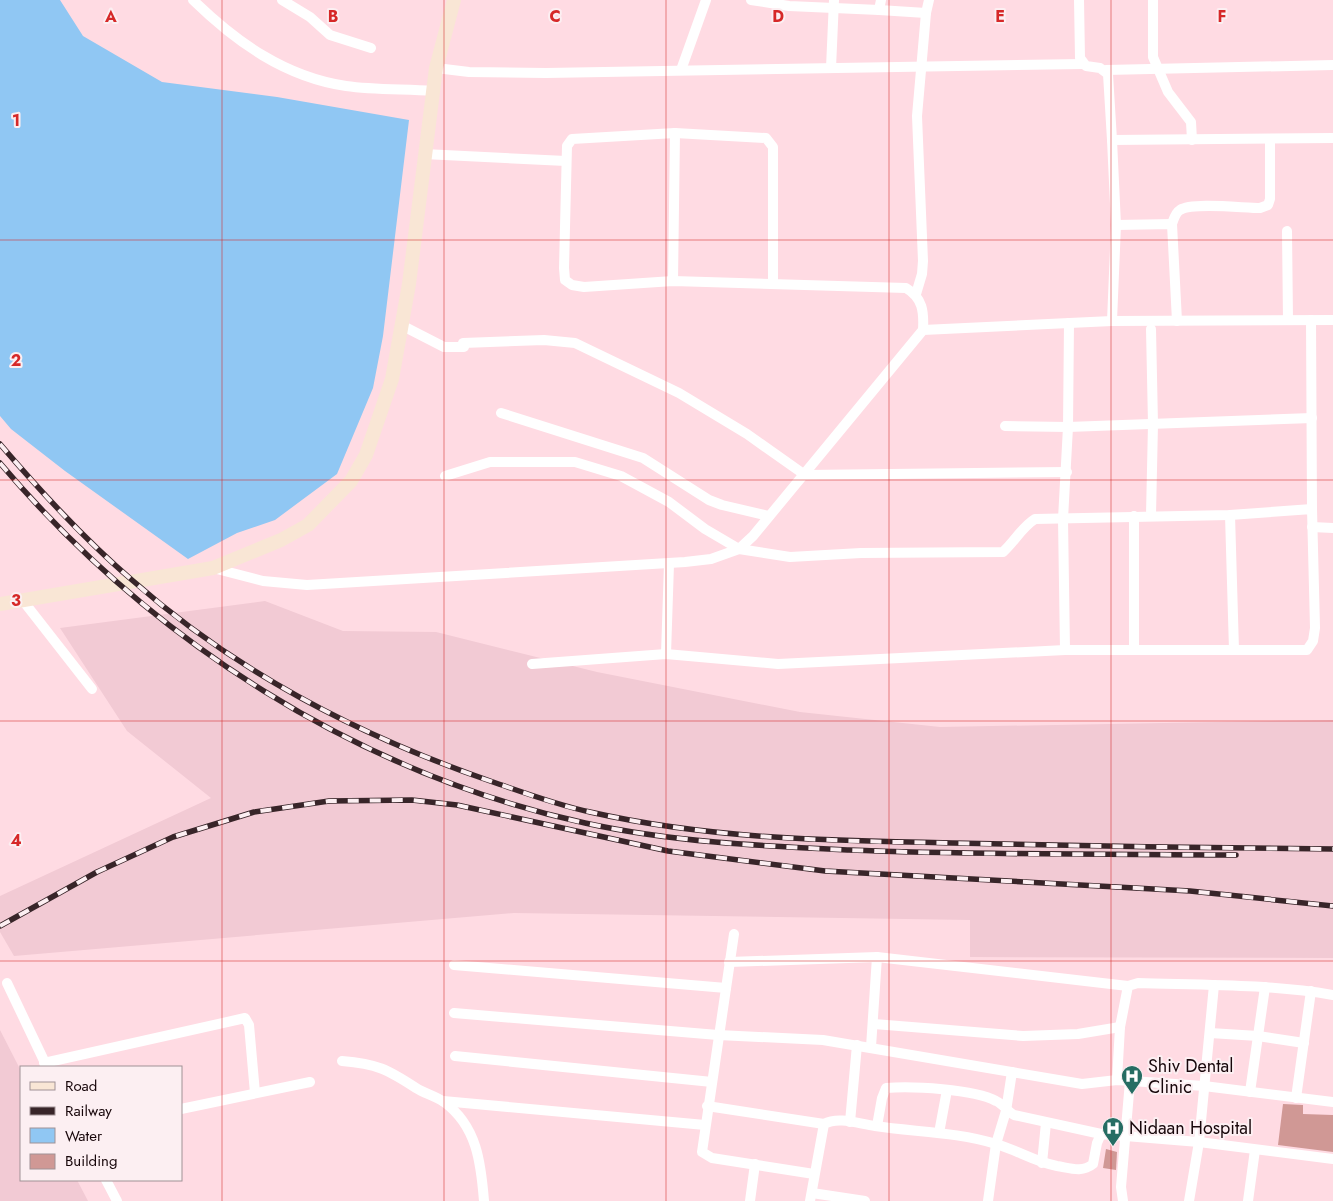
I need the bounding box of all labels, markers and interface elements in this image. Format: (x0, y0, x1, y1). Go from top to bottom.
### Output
text: A (104, 5, 117, 28)
text: B (328, 5, 338, 28)
text: C (549, 5, 561, 28)
text: D (772, 5, 784, 28)
text: E (995, 5, 1005, 28)
text: F (1218, 5, 1226, 28)
text: 1 (12, 109, 20, 132)
text: 2 (11, 349, 21, 372)
text: 3 (11, 589, 21, 612)
text: 4 (10, 829, 22, 852)
place label: Shiv Dental Clinic (1148, 1053, 1233, 1100)
hospital icon: Shiv Dental Clinic (1120, 1064, 1144, 1095)
legend (20, 1066, 182, 1181)
text: Road (65, 1075, 97, 1097)
text: Railway (65, 1100, 112, 1122)
place label: Nidaan Hospital (1129, 1115, 1252, 1141)
hospital icon: Nidaan Hospital (1101, 1116, 1125, 1147)
text: Water (65, 1125, 103, 1147)
text: Building (65, 1150, 117, 1172)

